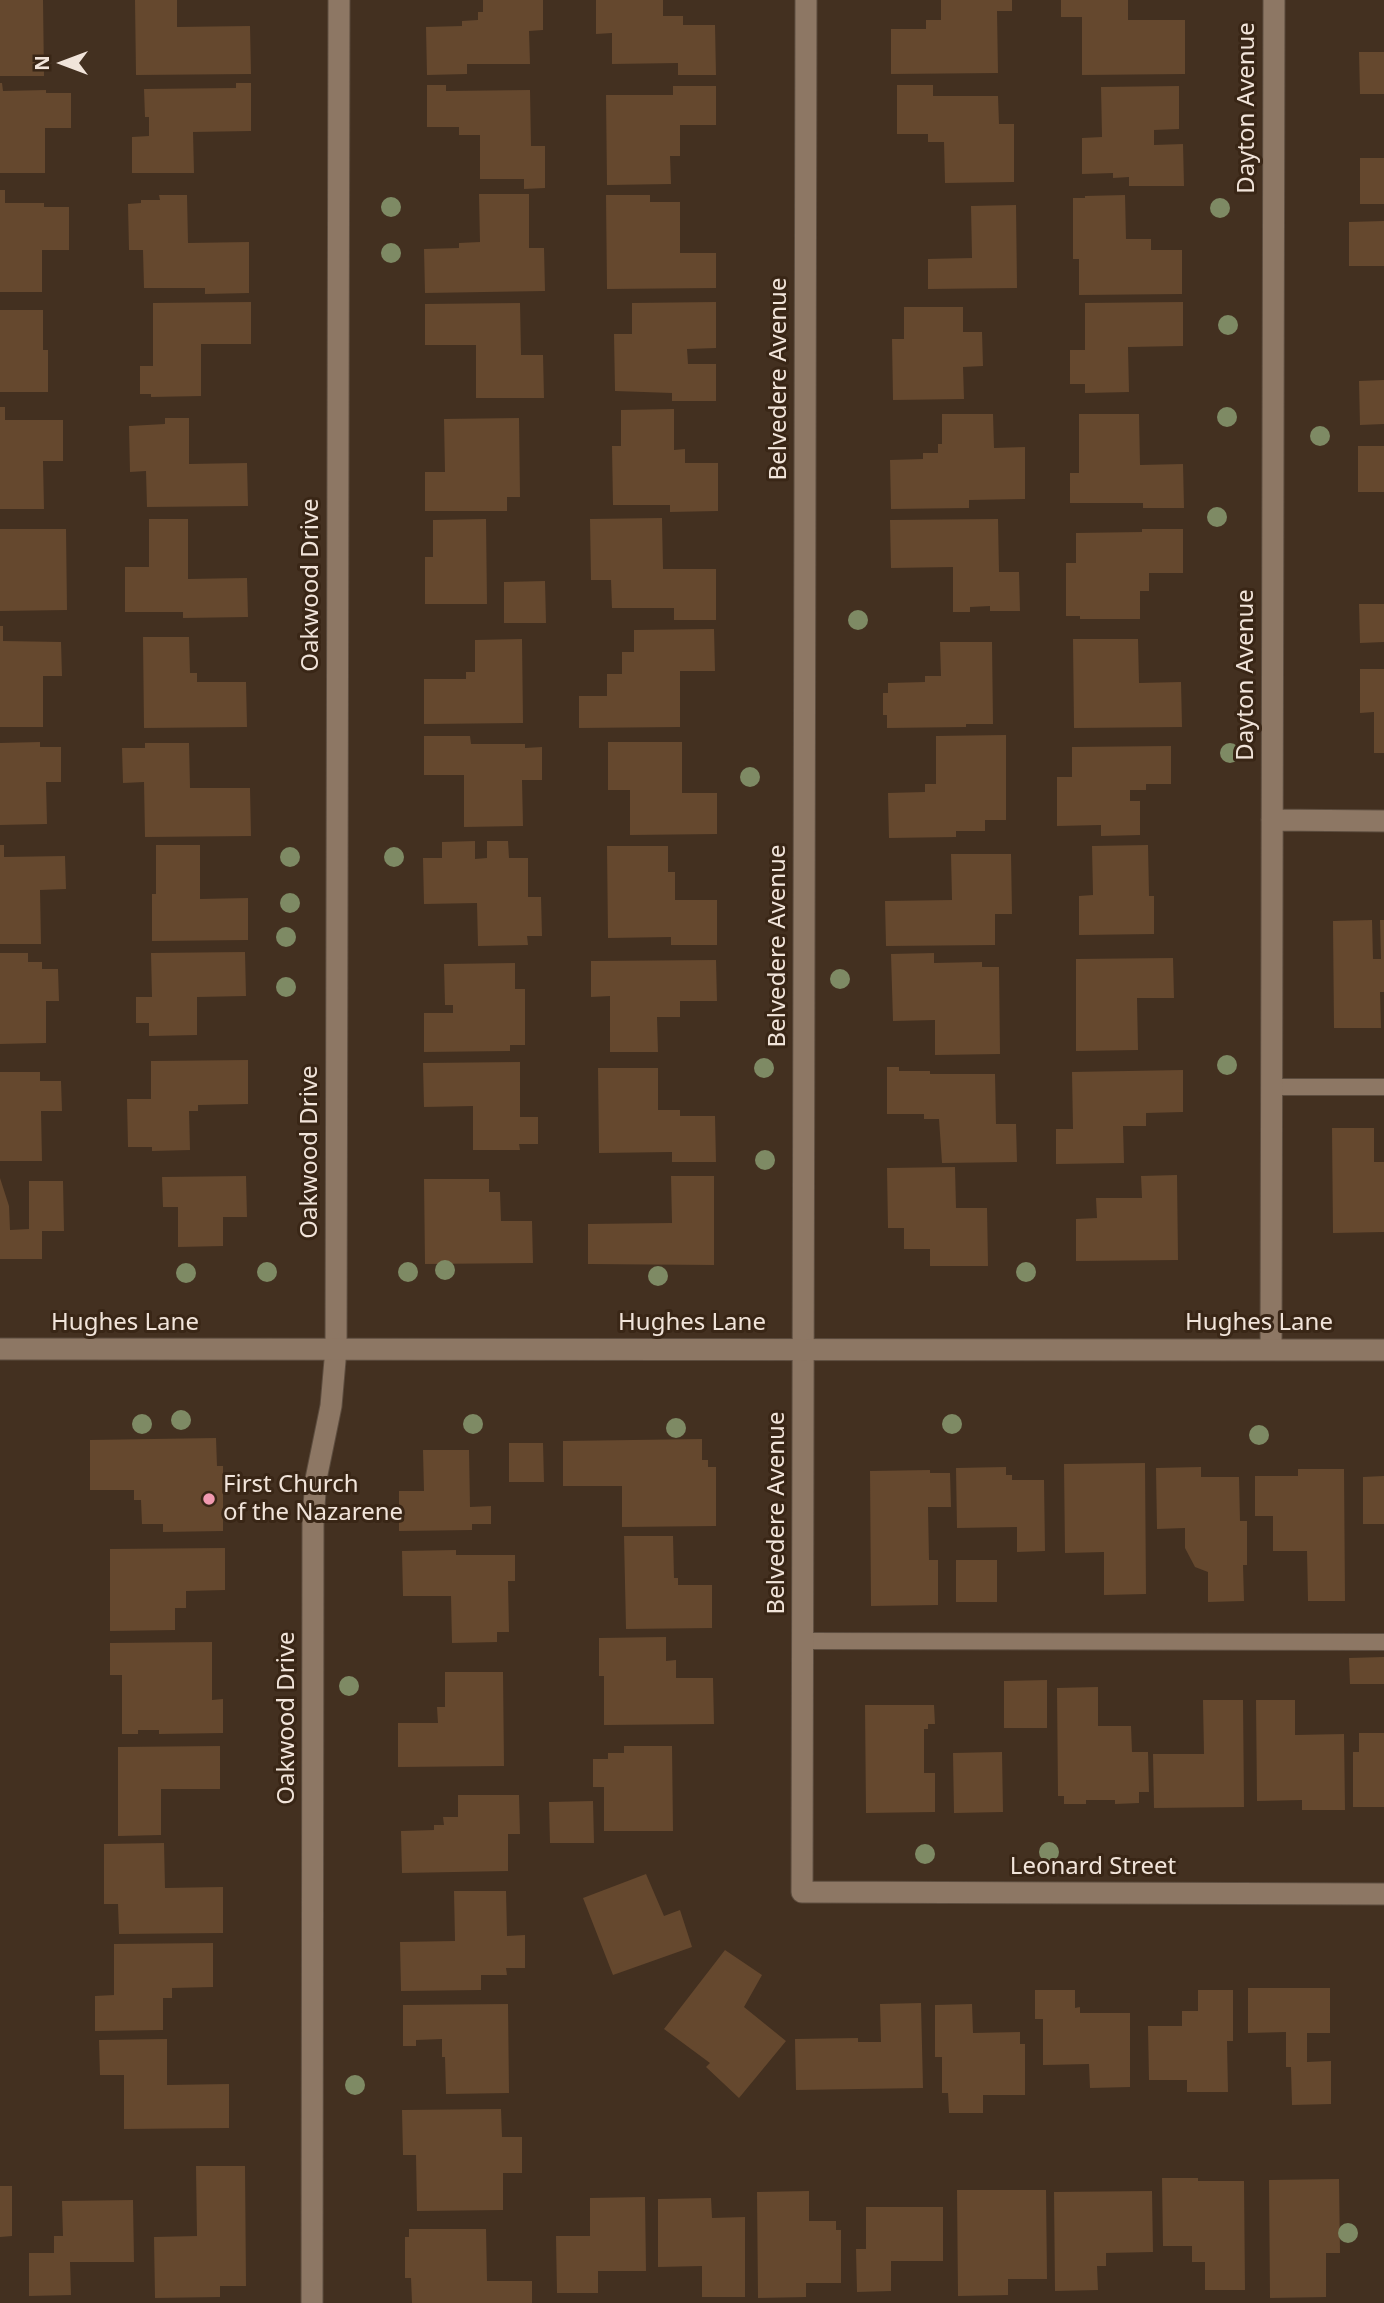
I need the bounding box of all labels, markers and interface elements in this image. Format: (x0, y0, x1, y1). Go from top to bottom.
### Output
street label: Dayton Avenue (1233, 22, 1261, 194)
north arrow (28, 28, 98, 98)
text: N (29, 55, 55, 71)
street label: Belvedere Avenue (765, 278, 793, 480)
street label: Oakwood Drive (297, 498, 325, 672)
street label: Dayton Avenue (1232, 589, 1260, 761)
street label: Belvedere Avenue (764, 845, 792, 1047)
street label: Oakwood Drive (296, 1065, 324, 1239)
street label: Hughes Lane (51, 1309, 199, 1337)
street label: Hughes Lane (618, 1309, 766, 1337)
street label: Hughes Lane (1185, 1309, 1333, 1337)
street label: Belvedere Avenue (763, 1412, 791, 1614)
place label: First Church of the Nazarene (223, 1471, 403, 1527)
marker: First Church of the Nazarene (201, 1491, 217, 1507)
street label: Oakwood Drive (273, 1631, 301, 1805)
street label: Leonard Street (1010, 1853, 1176, 1881)

